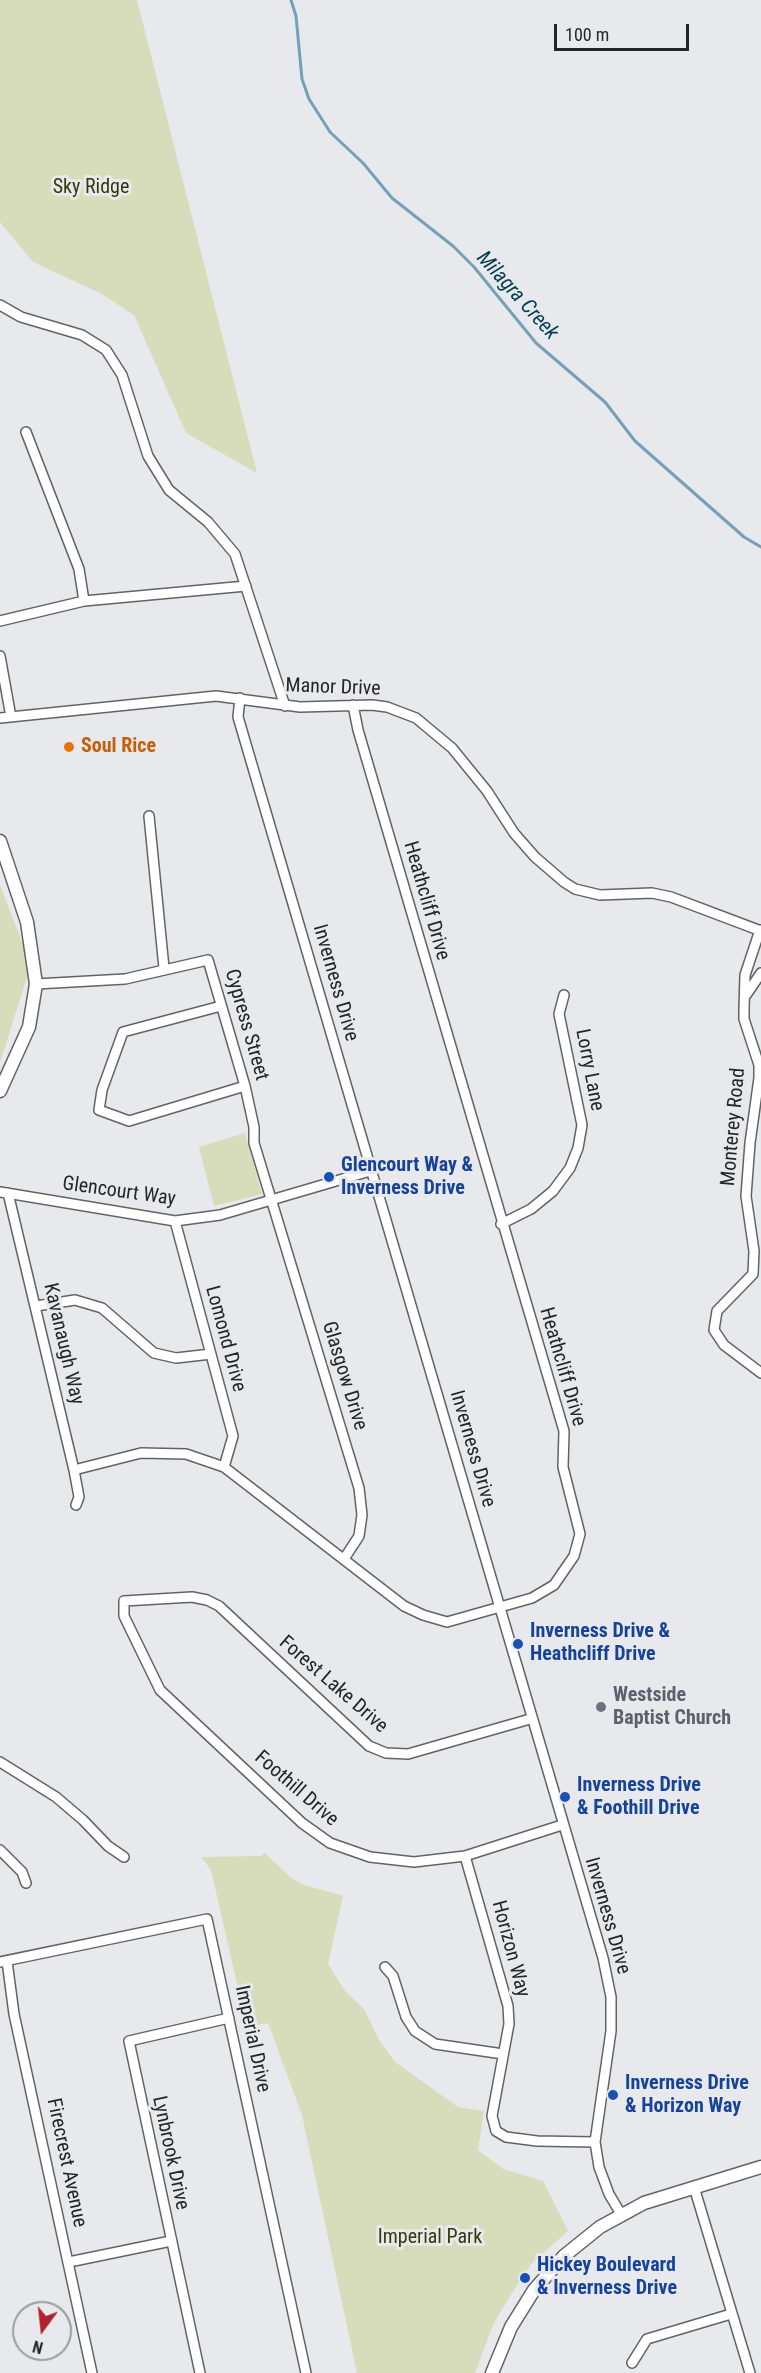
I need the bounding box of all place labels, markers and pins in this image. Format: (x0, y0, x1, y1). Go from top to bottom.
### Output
place label: Soul Rice (81, 735, 156, 759)
marker: Soul Rice (62, 740, 76, 754)
place label: Glencourt Way & Inverness Drive (341, 1154, 473, 1201)
marker: Glencourt Way & Inverness Drive (322, 1170, 336, 1184)
place label: Inverness Drive & Heathcliff Drive (530, 1620, 670, 1667)
marker: Inverness Drive & Heathcliff Drive (511, 1637, 525, 1651)
place label: Westside Baptist Church (613, 1684, 731, 1731)
marker: Westside Baptist Church (594, 1700, 608, 1714)
place label: Inverness Drive & Foothill Drive (577, 1774, 701, 1821)
marker: Inverness Drive & Foothill Drive (558, 1790, 572, 1804)
place label: Inverness Drive & Horizon Way (625, 2072, 749, 2119)
marker: Inverness Drive & Horizon Way (606, 2088, 620, 2102)
place label: Hickey Boulevard & Inverness Drive (537, 2254, 677, 2301)
marker: Hickey Boulevard & Inverness Drive (518, 2271, 532, 2285)

